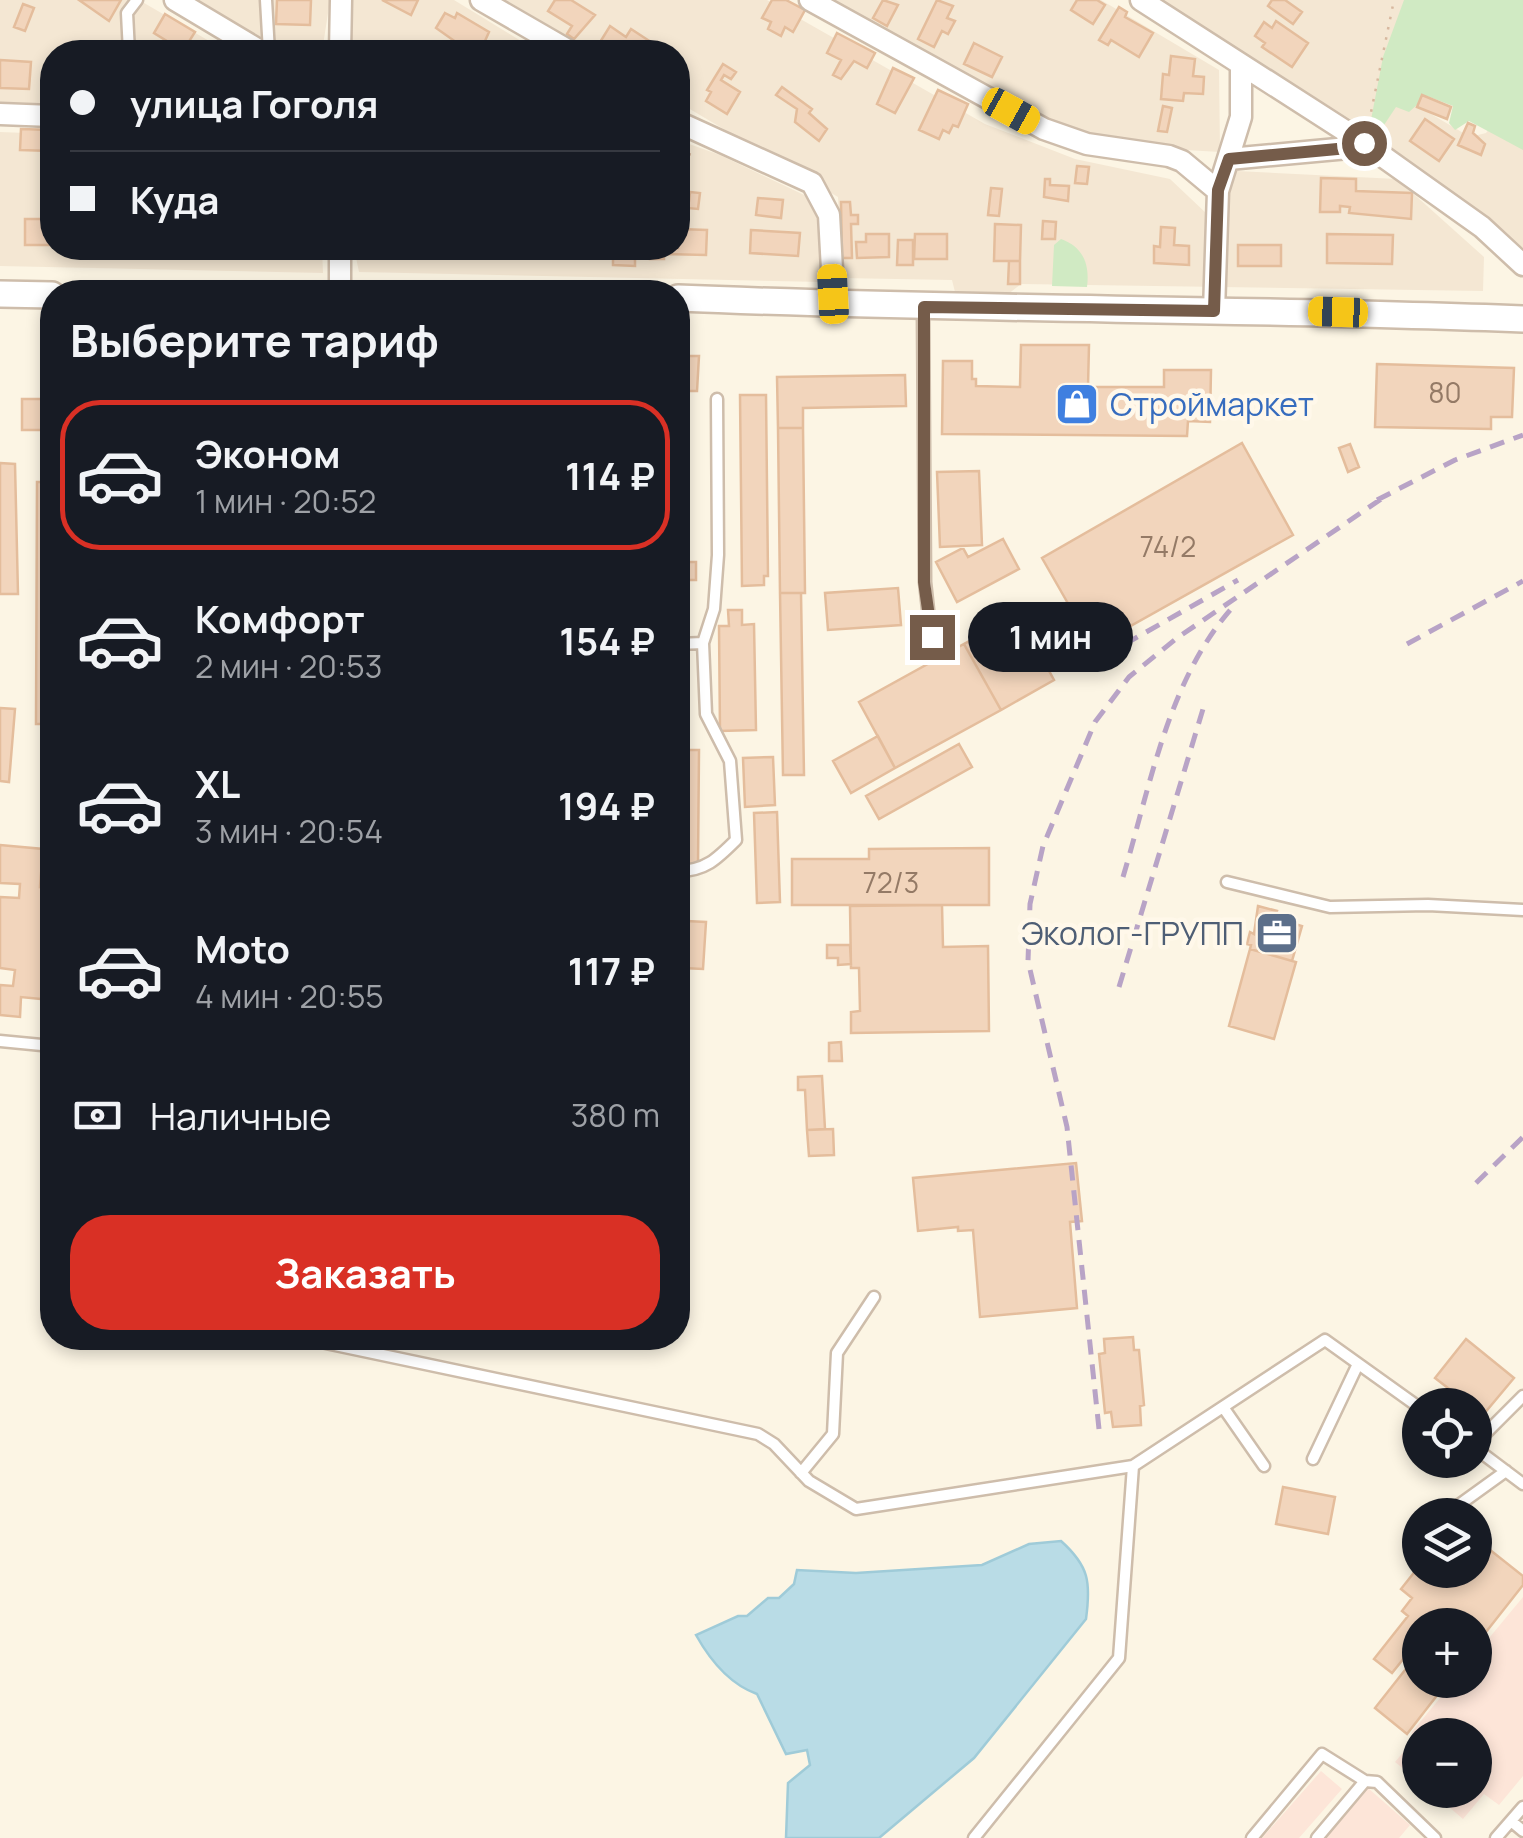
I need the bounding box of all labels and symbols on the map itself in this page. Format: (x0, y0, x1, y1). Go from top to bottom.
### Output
car (977, 83, 1045, 139)
route start (1342, 121, 1387, 166)
car (816, 263, 850, 325)
car (1307, 296, 1369, 328)
house number: 80 (1428, 373, 1462, 411)
shop icon: Строймаркет (1054, 381, 1100, 427)
place label: Строймаркет (1110, 382, 1314, 426)
house number: 74/2 (1140, 527, 1196, 565)
callout: 1 мин (967, 602, 1132, 672)
route end (910, 615, 955, 660)
house number: 72/3 (863, 863, 919, 901)
office icon: Эколог-ГРУПП (1254, 910, 1300, 956)
place label: Эколог-ГРУПП (1021, 911, 1244, 955)

